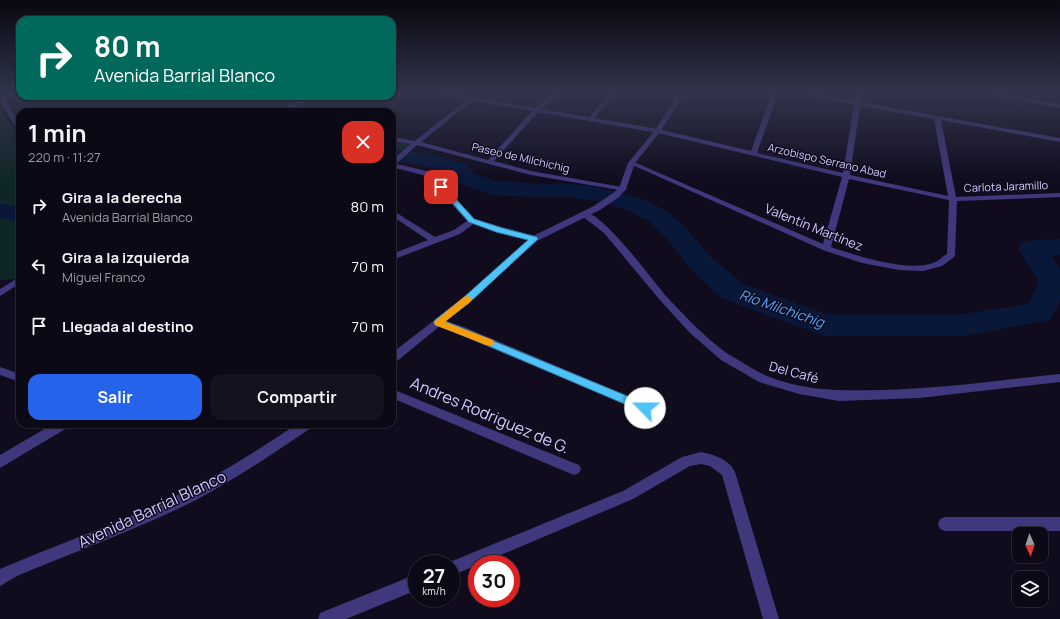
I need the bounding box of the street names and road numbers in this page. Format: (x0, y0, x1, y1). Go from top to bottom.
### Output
street label: Paseo de Milchichig (471, 138, 571, 176)
street label: Arzobispo Serrano Abad (766, 139, 888, 181)
street label: Carlota Jaramillo (964, 177, 1049, 195)
street label: Valentín Martínez (762, 199, 866, 255)
street label: Del Café (767, 357, 821, 387)
street label: Andres Rodriguez de G. (407, 372, 573, 458)
street label: Avenida Barrial Blanco (74, 465, 230, 553)

